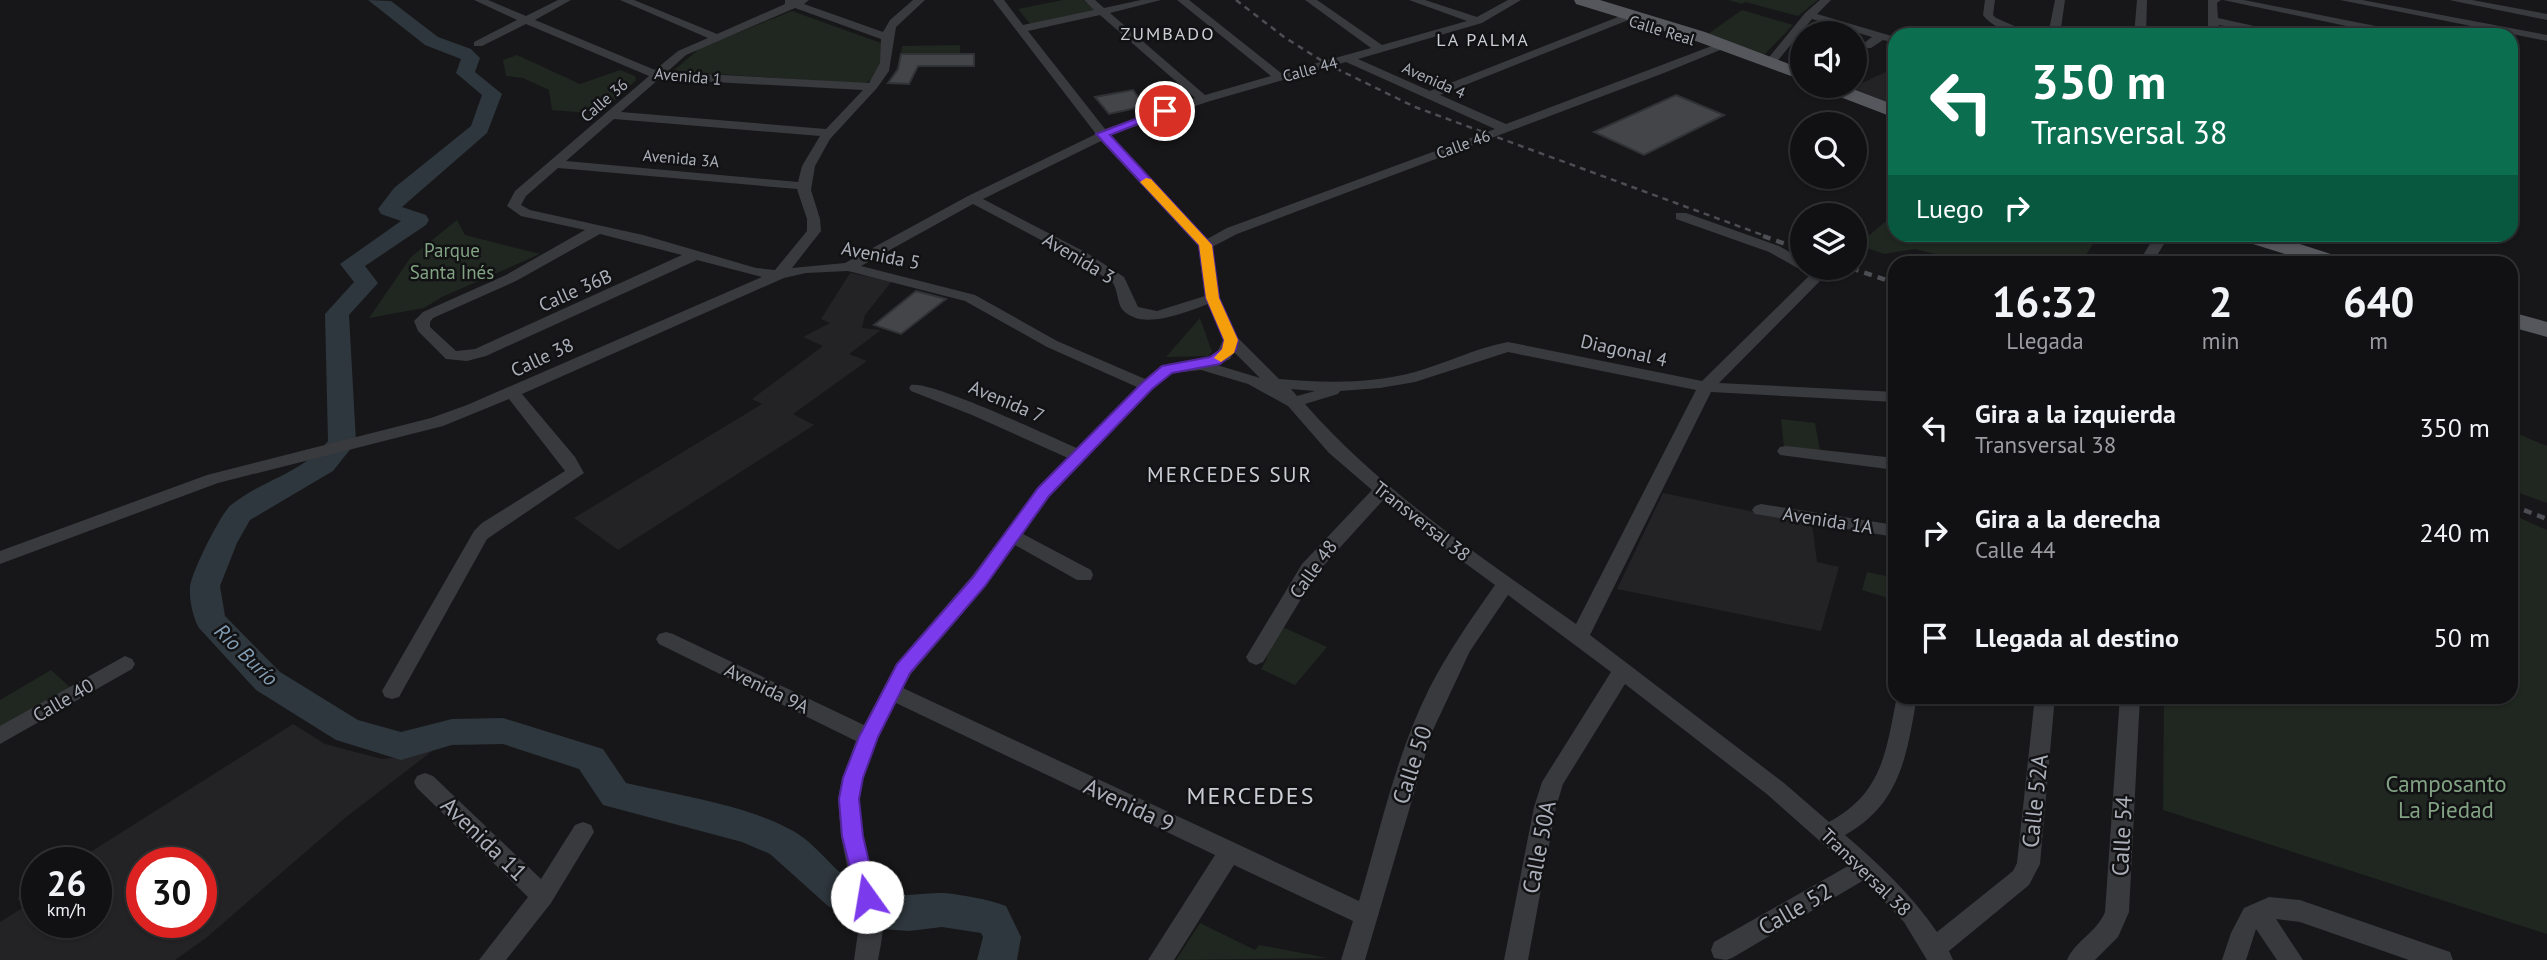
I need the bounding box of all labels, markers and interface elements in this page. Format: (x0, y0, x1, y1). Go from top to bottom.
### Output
street label: Calle Real (1627, 10, 1698, 50)
map controls (1790, 21, 1867, 280)
button: sound (1790, 21, 1867, 98)
district label: ZUMBADO (1121, 22, 1215, 45)
district label: LA PALMA (1436, 28, 1530, 51)
text: 350 m (2031, 49, 2166, 113)
street label: Calle 44 (1280, 52, 1340, 86)
icon: left (1916, 56, 2007, 147)
street label: Avenida 4 (1399, 57, 1469, 103)
street label: Avenida 1 (654, 63, 722, 89)
street label: Calle 36 (576, 74, 632, 126)
pin (1135, 81, 1195, 141)
icon: arrive (1146, 92, 1184, 130)
text: Transversal 38 (2031, 111, 2227, 153)
button: search (1790, 112, 1867, 189)
street label: Calle 46 (1433, 125, 1493, 163)
street label: Avenida 3A (642, 145, 721, 171)
icon: right (1998, 189, 2036, 227)
text: Luego (1916, 192, 1984, 225)
button: layers (1790, 203, 1867, 280)
street label: Avenida 3 (1039, 227, 1119, 289)
street label: Avenida 5 (840, 236, 922, 274)
park label: Parque Santa Inés (410, 238, 494, 284)
street label: Calle 36B (535, 263, 615, 317)
text: 16:32 (1992, 274, 2098, 329)
text: 2 (2209, 274, 2232, 329)
text: 640 (2343, 274, 2414, 329)
text: Llegada (2006, 326, 2084, 355)
text: min (2202, 326, 2239, 355)
text: m (2369, 326, 2388, 355)
street label: Diagonal 4 (1578, 328, 1670, 372)
street label: Calle 38 (507, 332, 577, 382)
street label: Avenida 7 (966, 374, 1048, 428)
text: Gira a la izquierda (1975, 397, 2176, 430)
icon: left (1916, 409, 1954, 447)
text: 350 m (2419, 411, 2490, 444)
text: Transversal 38 (1975, 430, 2116, 459)
district label: MERCEDES SUR (1147, 461, 1313, 488)
street label: Transversal 38 (1369, 476, 1475, 566)
street label: Avenida 1A (1781, 501, 1875, 539)
text: Gira a la derecha (1975, 502, 2161, 535)
icon: right (1916, 514, 1954, 552)
text: 240 m (2419, 516, 2490, 549)
street label: Calle 48 (1284, 535, 1342, 603)
text: Calle 44 (1975, 535, 2055, 564)
water label: Río Burío (209, 618, 284, 692)
icon: arrive (1916, 619, 1954, 657)
text: Llegada al destino (1975, 621, 2179, 654)
text: 50 m (2434, 621, 2490, 654)
street label: Avenida 9A (721, 657, 813, 719)
street label: Calle 40 (28, 673, 98, 727)
street label: Calle 50 (1385, 722, 1438, 808)
street label: Calle 52A (2015, 752, 2054, 849)
park label: Camposanto La Piedad (2385, 769, 2507, 824)
street label: Avenida 9 (1079, 771, 1179, 838)
district label: MERCEDES (1187, 780, 1315, 811)
street label: Avenida 11 (435, 790, 534, 887)
street label: Calle 54 (2105, 795, 2138, 877)
street label: Calle 50A (1515, 798, 1562, 896)
street label: Transversal 38 (1816, 823, 1916, 921)
speed limit sign: 30 (126, 847, 217, 938)
text: 26 (47, 860, 86, 906)
position arrow (830, 860, 904, 934)
street label: Calle 52 (1753, 876, 1837, 941)
text: km/h (47, 898, 86, 921)

